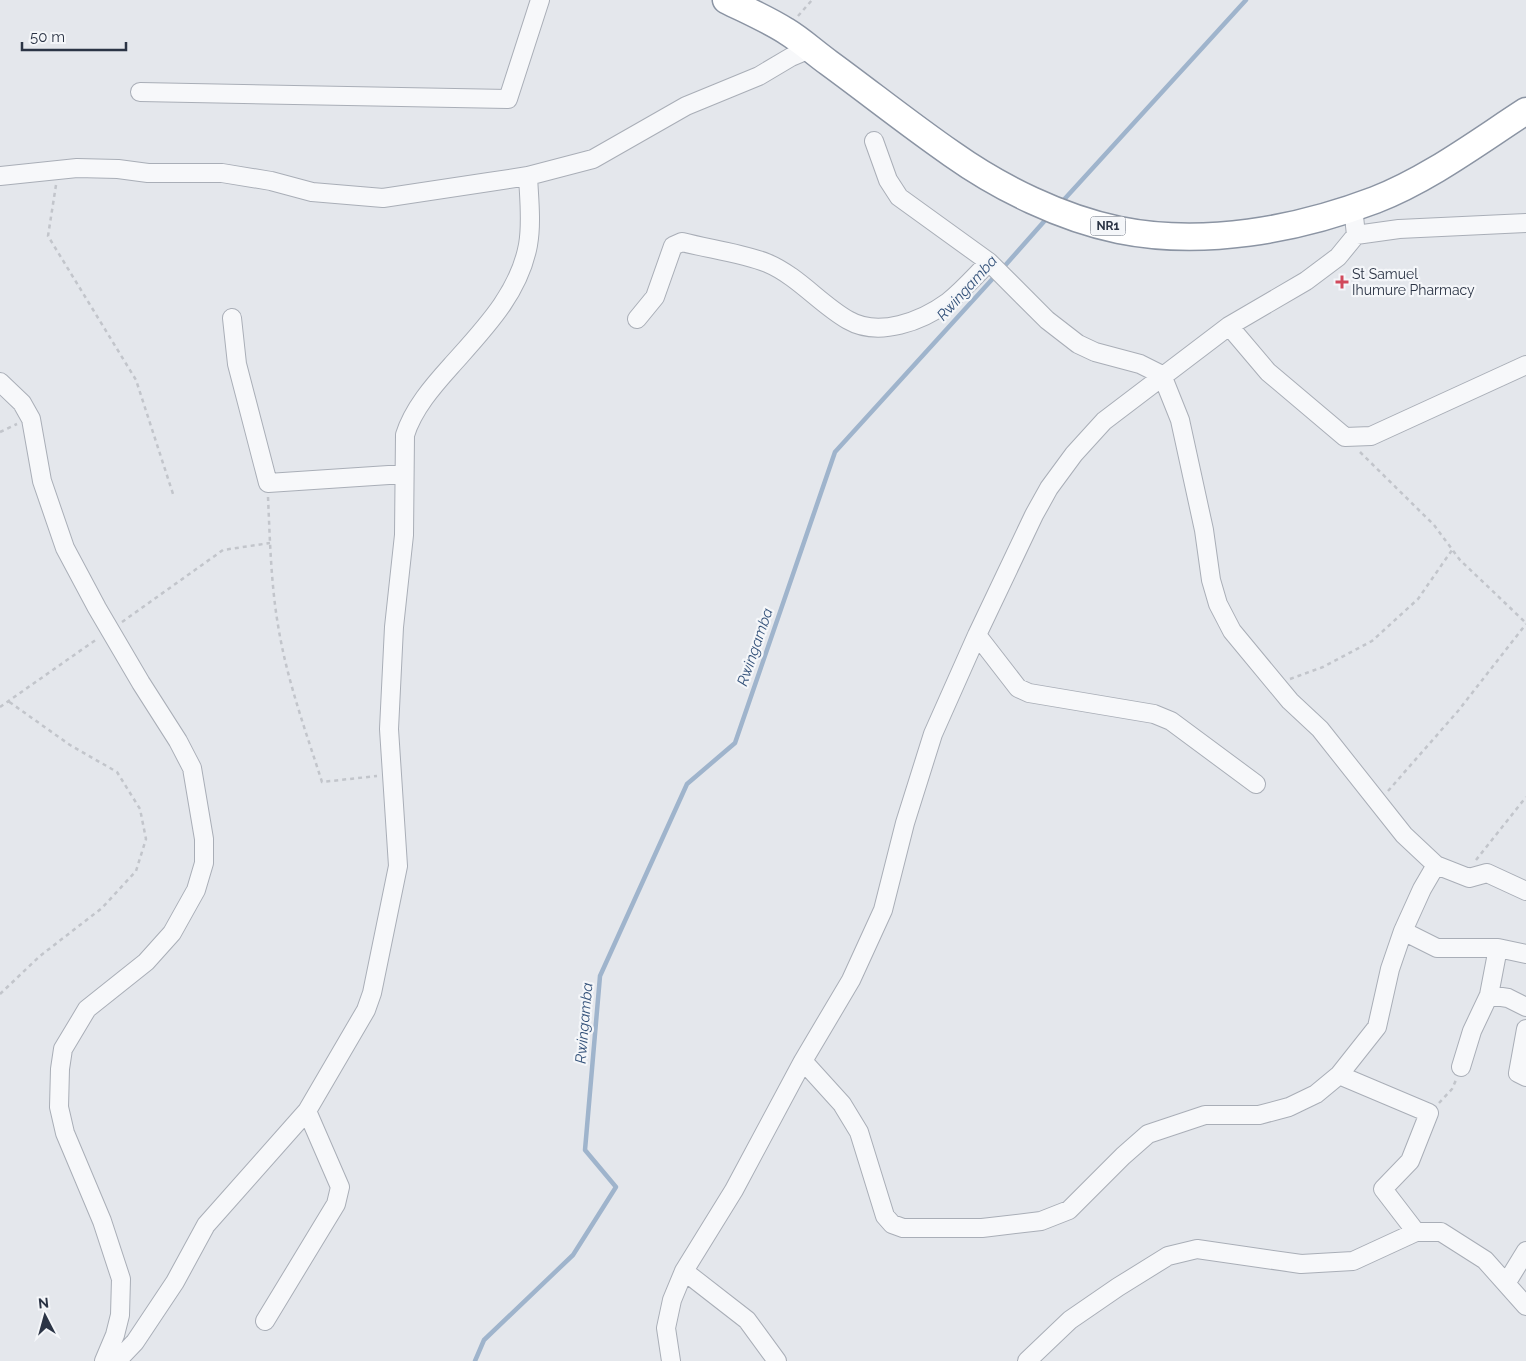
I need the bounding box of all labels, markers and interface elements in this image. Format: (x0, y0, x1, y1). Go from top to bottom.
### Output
scale bar (22, 20, 126, 52)
text: 50 m (30, 28, 65, 46)
road number: NR1 (1090, 217, 1126, 236)
water label: Rwingamba (933, 252, 1001, 324)
place label: St Samuel Ihumure Pharmacy (1352, 266, 1475, 298)
marker: St Samuel Ihumure Pharmacy (1336, 276, 1348, 288)
water label: Rwingamba (733, 606, 777, 688)
water label: Rwingamba (571, 982, 597, 1064)
north arrow (20, 1291, 70, 1341)
text: N (37, 1295, 50, 1312)

